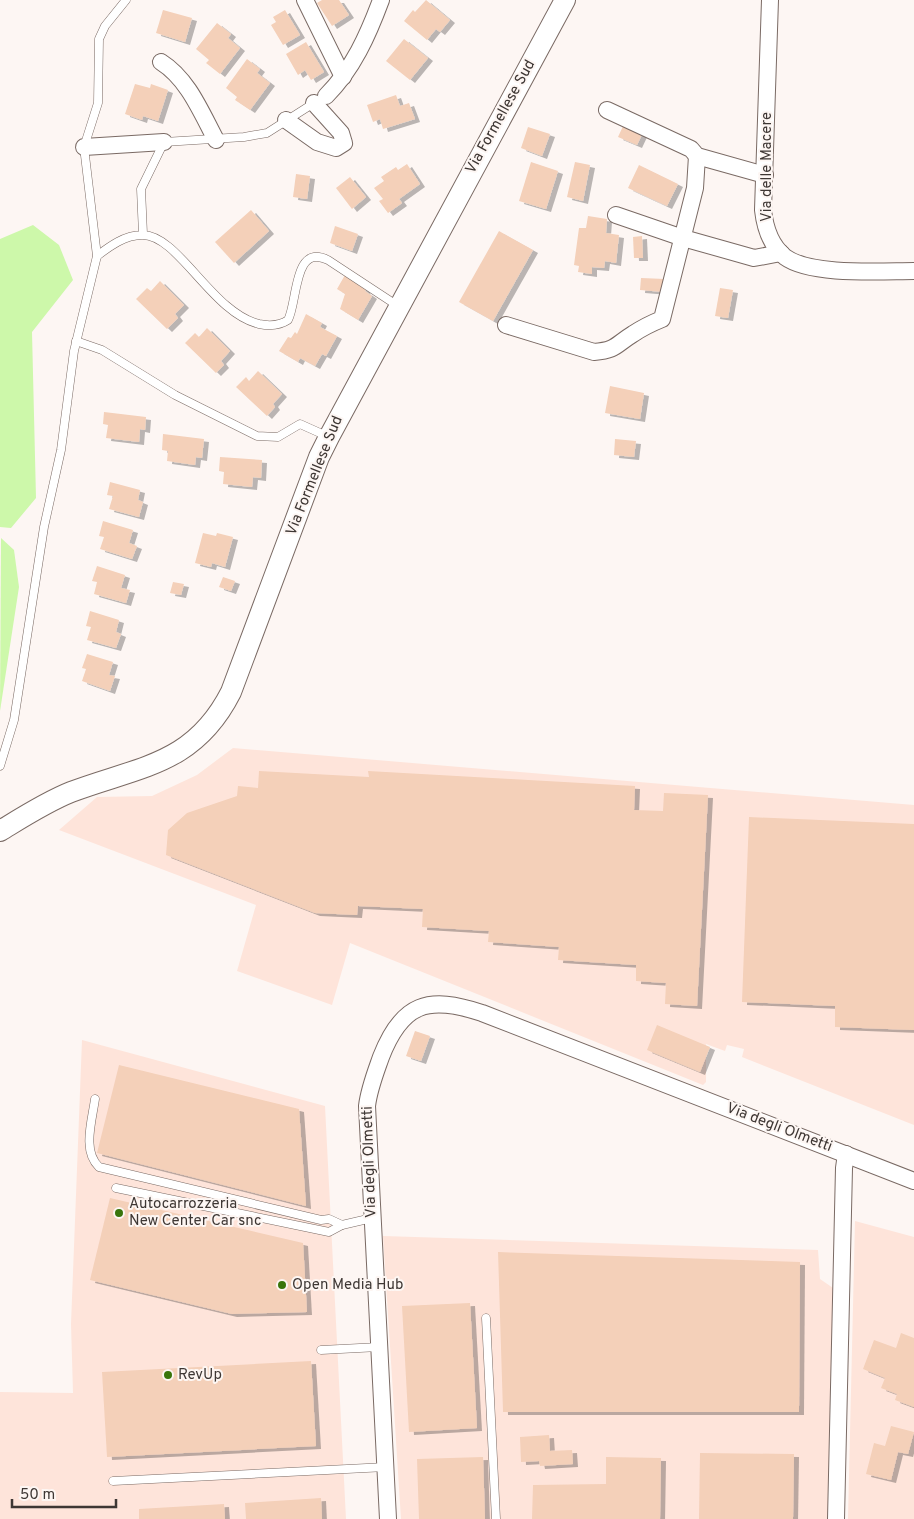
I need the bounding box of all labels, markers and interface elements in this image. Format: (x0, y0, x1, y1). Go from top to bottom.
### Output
street label: Via Formellese Sud (462, 57, 540, 177)
street label: Via delle Macere (758, 112, 777, 222)
street label: Via Formellese Sud (282, 413, 348, 539)
street label: Via degli Olmetti (723, 1099, 835, 1157)
street label: Via degli Olmetti (359, 1106, 381, 1218)
place label: Autocarrozzeria New Center Car snc (129, 1195, 262, 1231)
marker: Autocarrozzeria New Center Car snc (113, 1207, 125, 1219)
place label: Open Media Hub (292, 1276, 403, 1295)
marker: Open Media Hub (276, 1279, 288, 1291)
place label: RevUp (178, 1366, 222, 1385)
marker: RevUp (162, 1369, 174, 1381)
scale bar (12, 1476, 116, 1508)
text: 50 m (20, 1486, 55, 1505)

